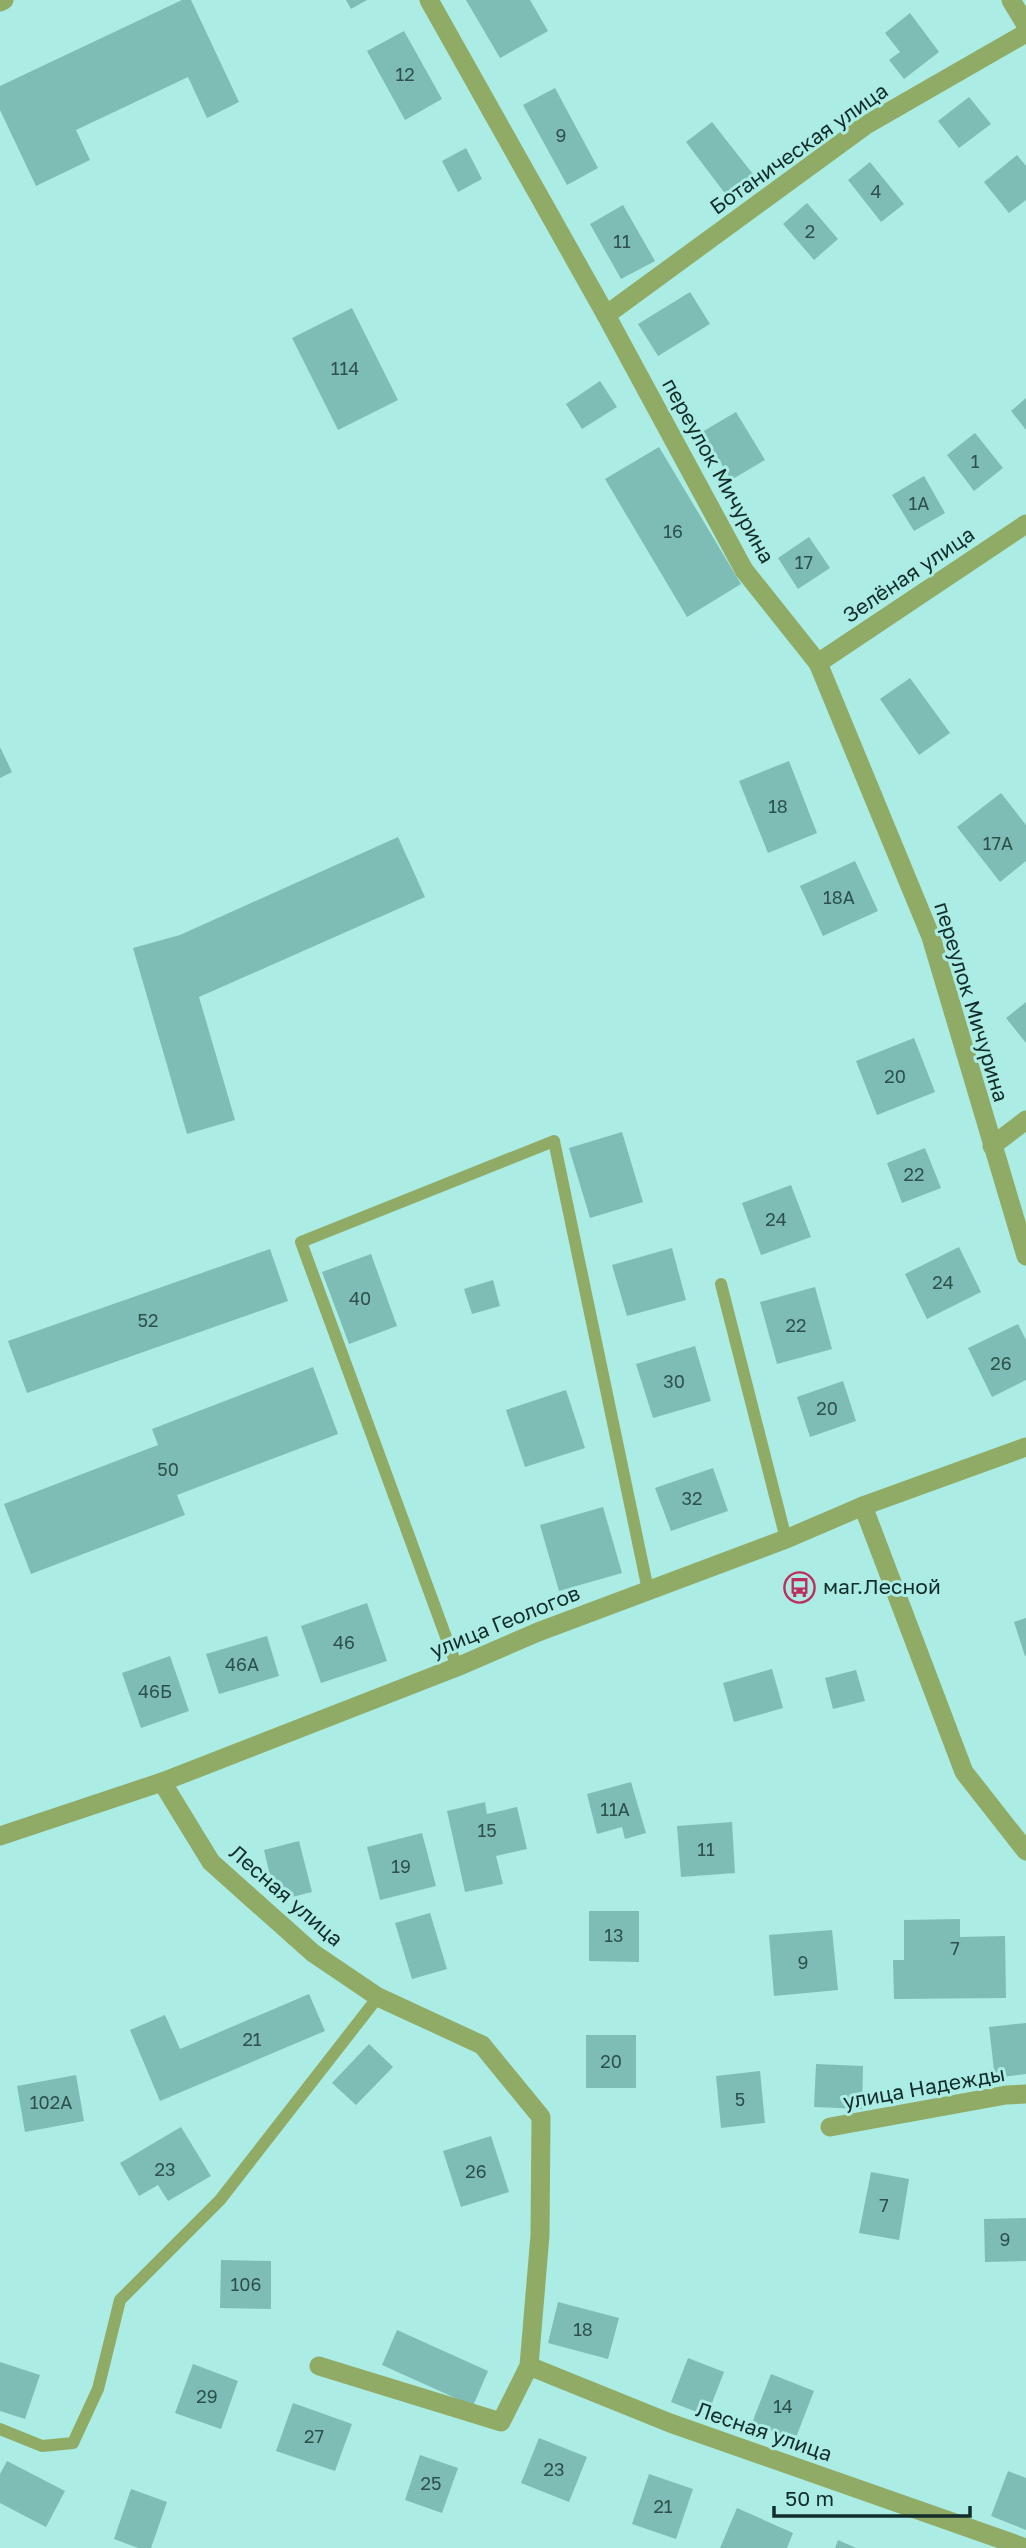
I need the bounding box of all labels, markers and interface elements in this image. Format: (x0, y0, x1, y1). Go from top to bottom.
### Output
house number: 12 (395, 63, 415, 85)
street label: Ботаническая улица (704, 77, 893, 219)
house number: 9 (556, 124, 566, 146)
house number: 4 (871, 180, 882, 202)
house number: 2 (805, 220, 815, 242)
house number: 11 (613, 230, 631, 252)
house number: 114 (331, 357, 359, 379)
street label: переулок Мичурина (657, 373, 781, 568)
house number: 1 (971, 450, 980, 472)
house number: 1А (909, 492, 929, 514)
house number: 16 (663, 520, 683, 542)
street label: Зелёная улица (838, 521, 979, 628)
house number: 17 (795, 551, 813, 573)
house number: 18 (768, 795, 788, 817)
house number: 17А (983, 832, 1013, 854)
house number: 18А (823, 886, 855, 908)
street label: переулок Мичурина (929, 899, 1015, 1105)
house number: 20 (884, 1065, 906, 1087)
house number: 22 (904, 1163, 924, 1185)
house number: 24 (765, 1208, 787, 1230)
house number: 24 (932, 1271, 954, 1293)
house number: 40 (349, 1287, 371, 1309)
house number: 52 (138, 1309, 158, 1331)
house number: 22 (786, 1314, 806, 1336)
house number: 26 (990, 1352, 1012, 1374)
house number: 30 (663, 1370, 685, 1392)
house number: 20 (816, 1397, 838, 1419)
house number: 50 (157, 1458, 179, 1480)
house number: 32 (682, 1487, 702, 1509)
bus stop icon: маг.Лесной (783, 1570, 817, 1604)
place label: маг.Лесной (823, 1573, 941, 1599)
street label: улица Геологов (426, 1579, 583, 1663)
house number: 46 (333, 1631, 355, 1653)
house number: 46А (225, 1653, 259, 1675)
house number: 46Б (138, 1680, 172, 1702)
house number: 11А (600, 1798, 630, 1820)
house number: 15 (477, 1819, 497, 1841)
house number: 11 (697, 1838, 715, 1860)
street label: Лесная улица (225, 1839, 349, 1952)
house number: 19 (391, 1855, 411, 1877)
house number: 13 (604, 1924, 624, 1946)
house number: 7 (950, 1937, 960, 1959)
house number: 9 (798, 1951, 808, 1973)
house number: 21 (242, 2028, 262, 2050)
house number: 20 (600, 2050, 622, 2072)
street label: улица Надежды (841, 2060, 1007, 2114)
house number: 5 (735, 2088, 745, 2110)
house number: 102А (30, 2091, 72, 2113)
house number: 23 (155, 2158, 175, 2180)
house number: 26 (465, 2160, 487, 2182)
house number: 7 (879, 2194, 889, 2216)
house number: 9 (1000, 2228, 1010, 2250)
house number: 106 (231, 2273, 261, 2295)
house number: 18 (573, 2318, 593, 2340)
house number: 29 (196, 2385, 218, 2407)
house number: 14 (773, 2395, 793, 2417)
street label: Лесная улица (693, 2396, 836, 2466)
house number: 27 (304, 2425, 324, 2447)
house number: 23 (544, 2458, 564, 2480)
house number: 25 (421, 2472, 441, 2494)
scale bar (774, 2474, 970, 2518)
text: 50 m (785, 2485, 834, 2511)
house number: 21 (653, 2495, 673, 2517)

